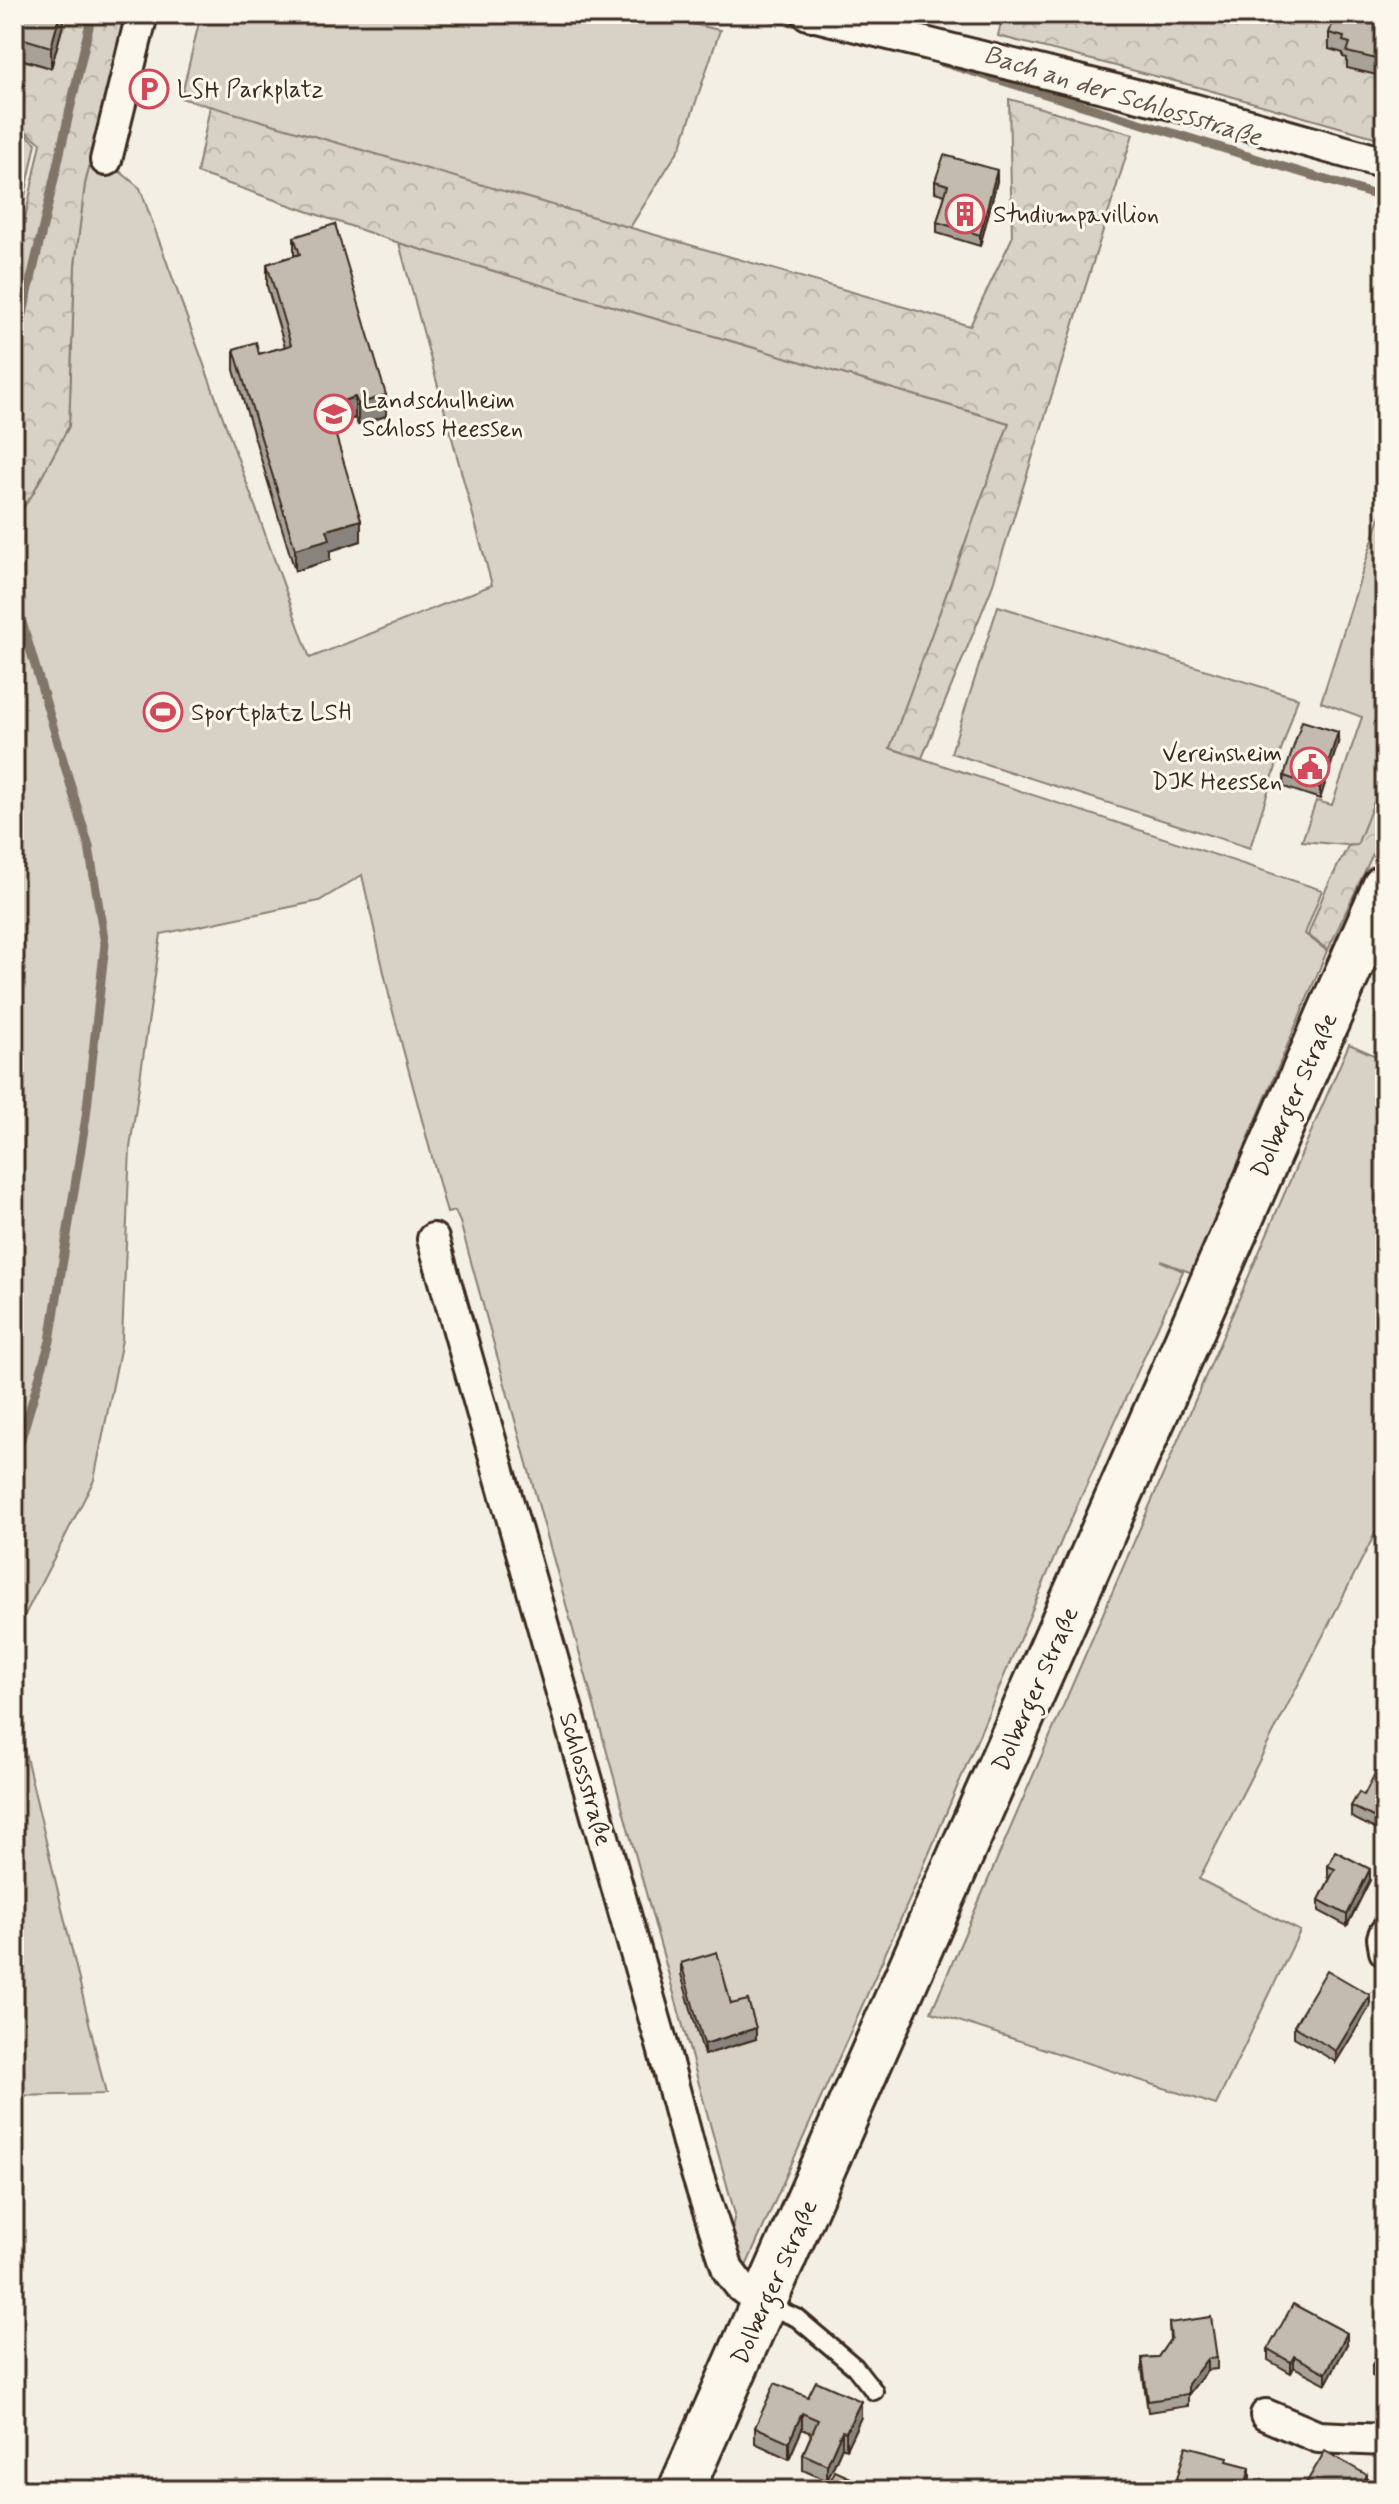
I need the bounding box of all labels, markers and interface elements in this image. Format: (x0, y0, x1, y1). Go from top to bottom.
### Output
water label: Bach an der Schlossstraße (979, 38, 1267, 156)
parking icon: LSH Parkplatz (128, 68, 170, 110)
place label: LSH Parkplatz (177, 75, 324, 106)
building icon: Studiumpavillion (944, 193, 986, 235)
place label: Studiumpavillion (993, 200, 1159, 231)
place label: Landschulheim Schloss Heessen (362, 386, 523, 445)
school or university icon: Landschulheim Schloss Heessen (313, 393, 355, 435)
sports icon: Sportplatz LSH (142, 691, 184, 733)
place label: Sportplatz LSH (191, 698, 351, 729)
place label: Vereinsheim DJK Heessen (1152, 739, 1282, 798)
public building icon: Vereinsheim DJK Heessen (1289, 746, 1331, 788)
street label: Dolberger Straße (1245, 1008, 1348, 1184)
street label: Dolberger Straße (986, 1602, 1089, 1778)
street label: Schlossstraße (551, 1709, 618, 1850)
street label: Dolberger Straße (725, 2195, 828, 2371)

